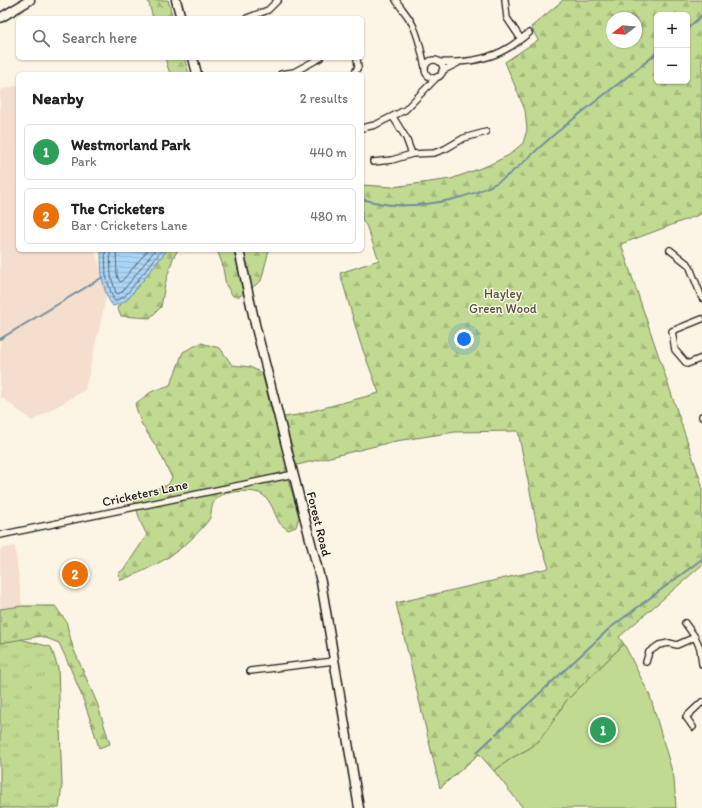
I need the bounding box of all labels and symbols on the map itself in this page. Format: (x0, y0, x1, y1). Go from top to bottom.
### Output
north arrow (606, 12, 642, 48)
park label: Hayley Green Wood (469, 286, 537, 316)
your location (454, 329, 474, 349)
street label: Cricketers Lane (101, 477, 189, 509)
street label: Forest Road (304, 490, 334, 558)
pin: 2 (62, 559, 88, 589)
pin: 1 (590, 715, 616, 745)

